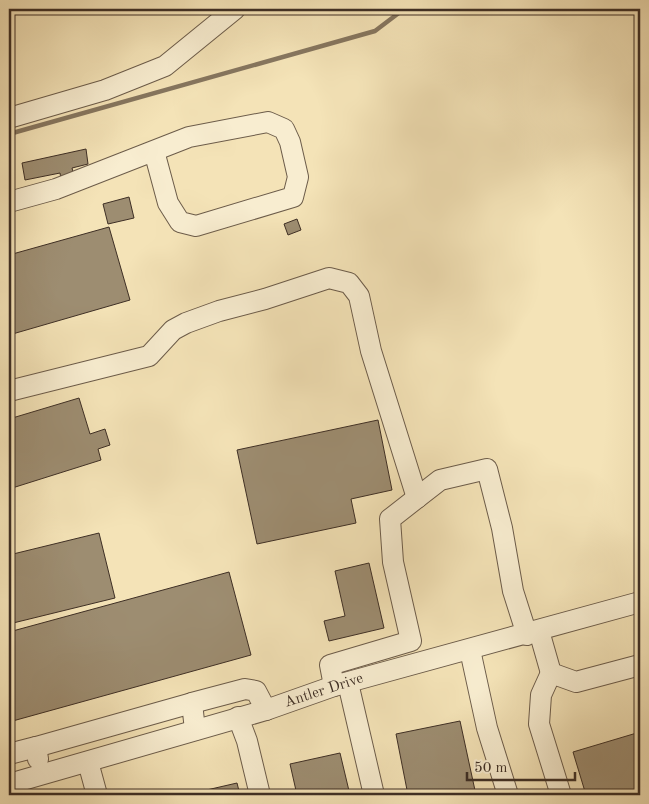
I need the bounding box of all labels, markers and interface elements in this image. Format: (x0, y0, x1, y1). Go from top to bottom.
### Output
street label: Antler Drive (283, 671, 365, 711)
scale bar (467, 749, 574, 781)
text: 50 m (474, 761, 508, 776)

